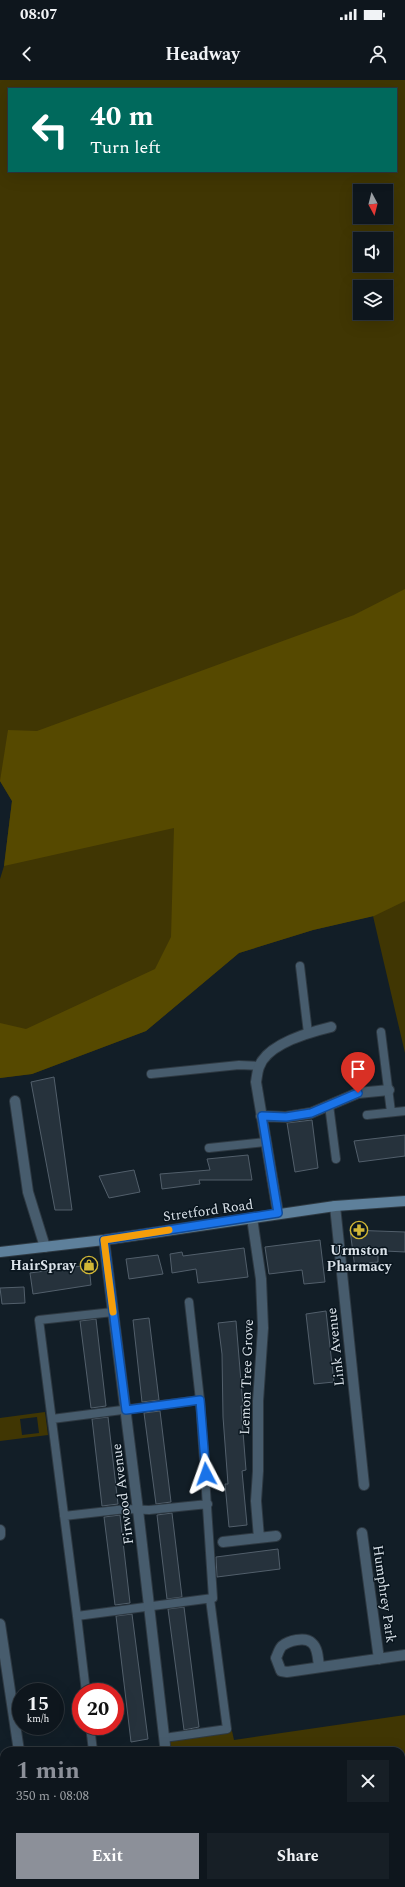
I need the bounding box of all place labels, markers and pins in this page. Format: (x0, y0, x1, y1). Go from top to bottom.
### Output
pin (341, 1052, 375, 1093)
pharmacy icon: Urmston Pharmacy (349, 1220, 369, 1240)
place label: Urmston Pharmacy (327, 1240, 393, 1277)
place label: HairSpray (10, 1255, 77, 1276)
shop icon: HairSpray (79, 1255, 99, 1275)

